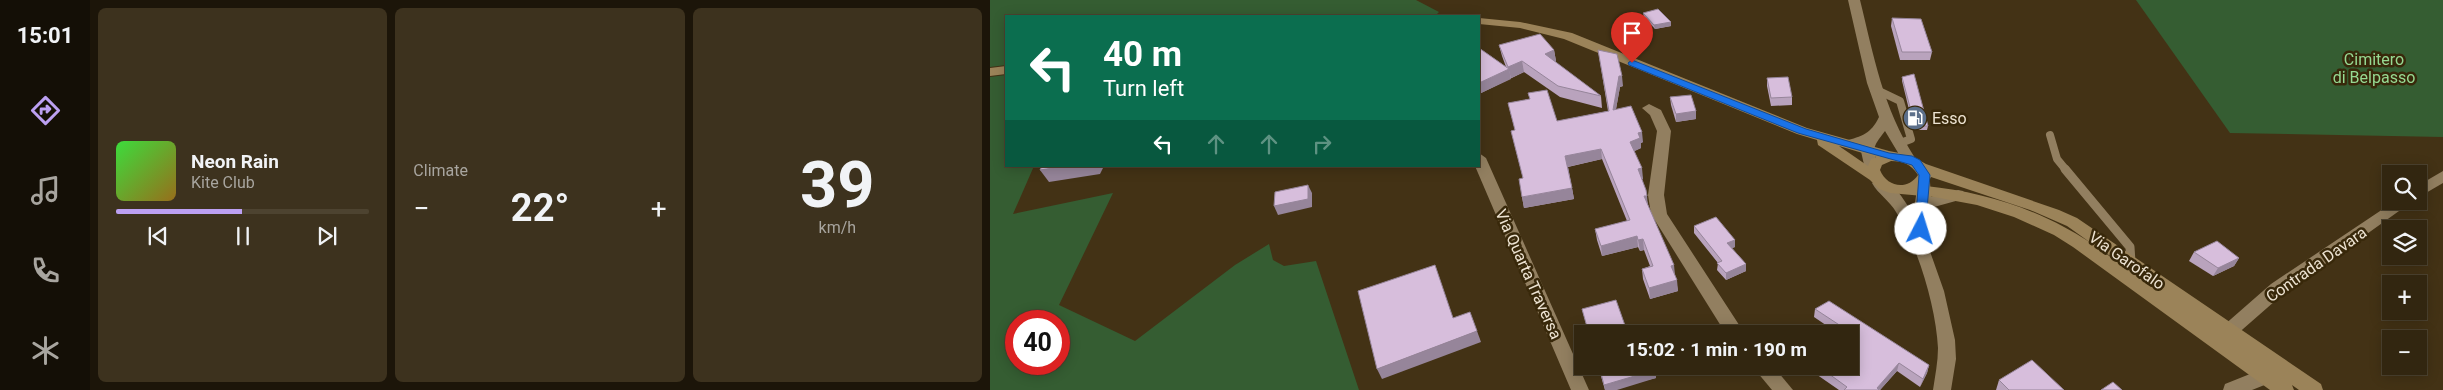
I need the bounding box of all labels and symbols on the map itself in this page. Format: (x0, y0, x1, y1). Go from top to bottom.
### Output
pin (1611, 12, 1653, 63)
park label: Cimitero di Belpasso (2333, 50, 2415, 87)
fuel station icon: Esso (1902, 105, 1928, 131)
place label: Esso (1932, 109, 1967, 128)
position arrow (1894, 202, 1946, 254)
street label: Via Quarta Traversa (1491, 206, 1566, 342)
street label: Contrada Davara (2262, 223, 2370, 306)
street label: Via Garofalo (2085, 227, 2168, 293)
speed limit sign: 40 (1005, 310, 1070, 375)

